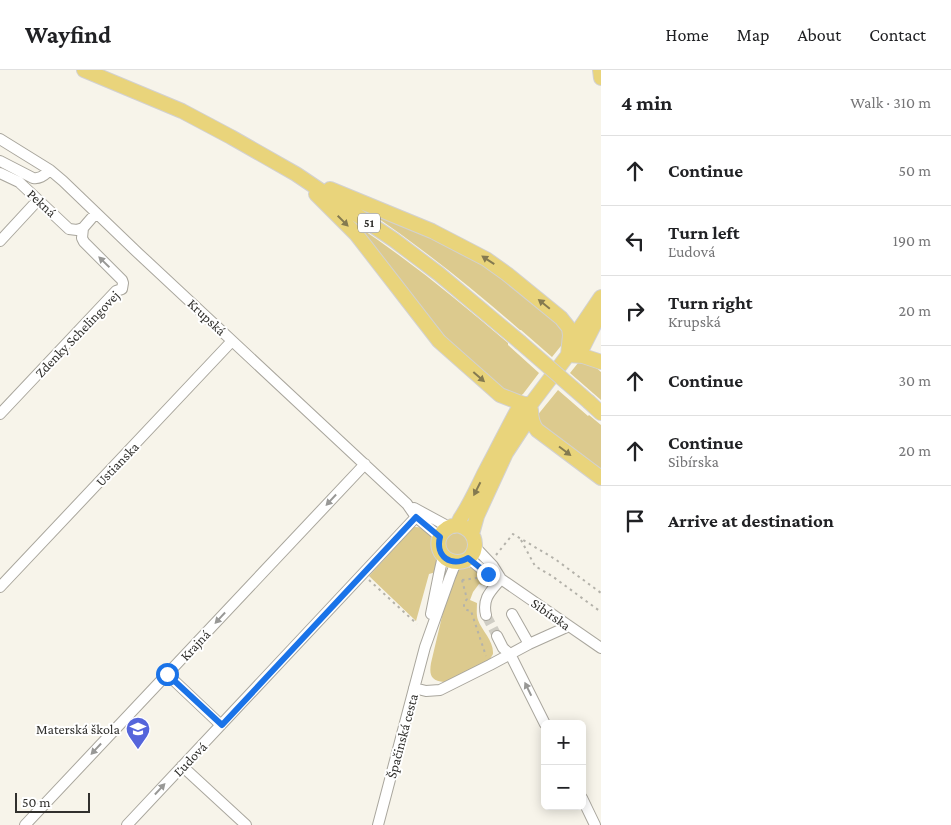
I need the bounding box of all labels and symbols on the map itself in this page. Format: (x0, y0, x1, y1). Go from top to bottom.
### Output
street label: Pekná (24, 186, 60, 221)
road number: 51 (358, 214, 380, 232)
one-way arrow (337, 215, 349, 227)
one-way arrow (98, 256, 110, 268)
one-way arrow (481, 256, 494, 265)
street label: Zdenky Schelingovej (32, 287, 123, 381)
street label: Krupská (185, 295, 230, 339)
one-way arrow (538, 298, 551, 309)
one-way arrow (472, 371, 484, 383)
street label: Ustianska (92, 438, 142, 489)
one-way arrow (558, 446, 572, 456)
one-way arrow (473, 482, 481, 496)
one-way arrow (325, 493, 337, 505)
route end (477, 563, 500, 586)
street label: Sibírska (528, 595, 574, 634)
one-way arrow (214, 612, 226, 624)
street label: Krajná (177, 626, 214, 665)
route start (156, 663, 179, 686)
one-way arrow (524, 682, 532, 696)
street label: Špačinská cesta (383, 691, 421, 780)
school or university icon: Materská škola (125, 716, 151, 750)
place label: Materská škola (36, 721, 121, 737)
street label: Ľudová (170, 738, 211, 779)
one-way arrow (90, 743, 102, 755)
one-way arrow (154, 784, 166, 796)
scale bar (15, 790, 90, 813)

